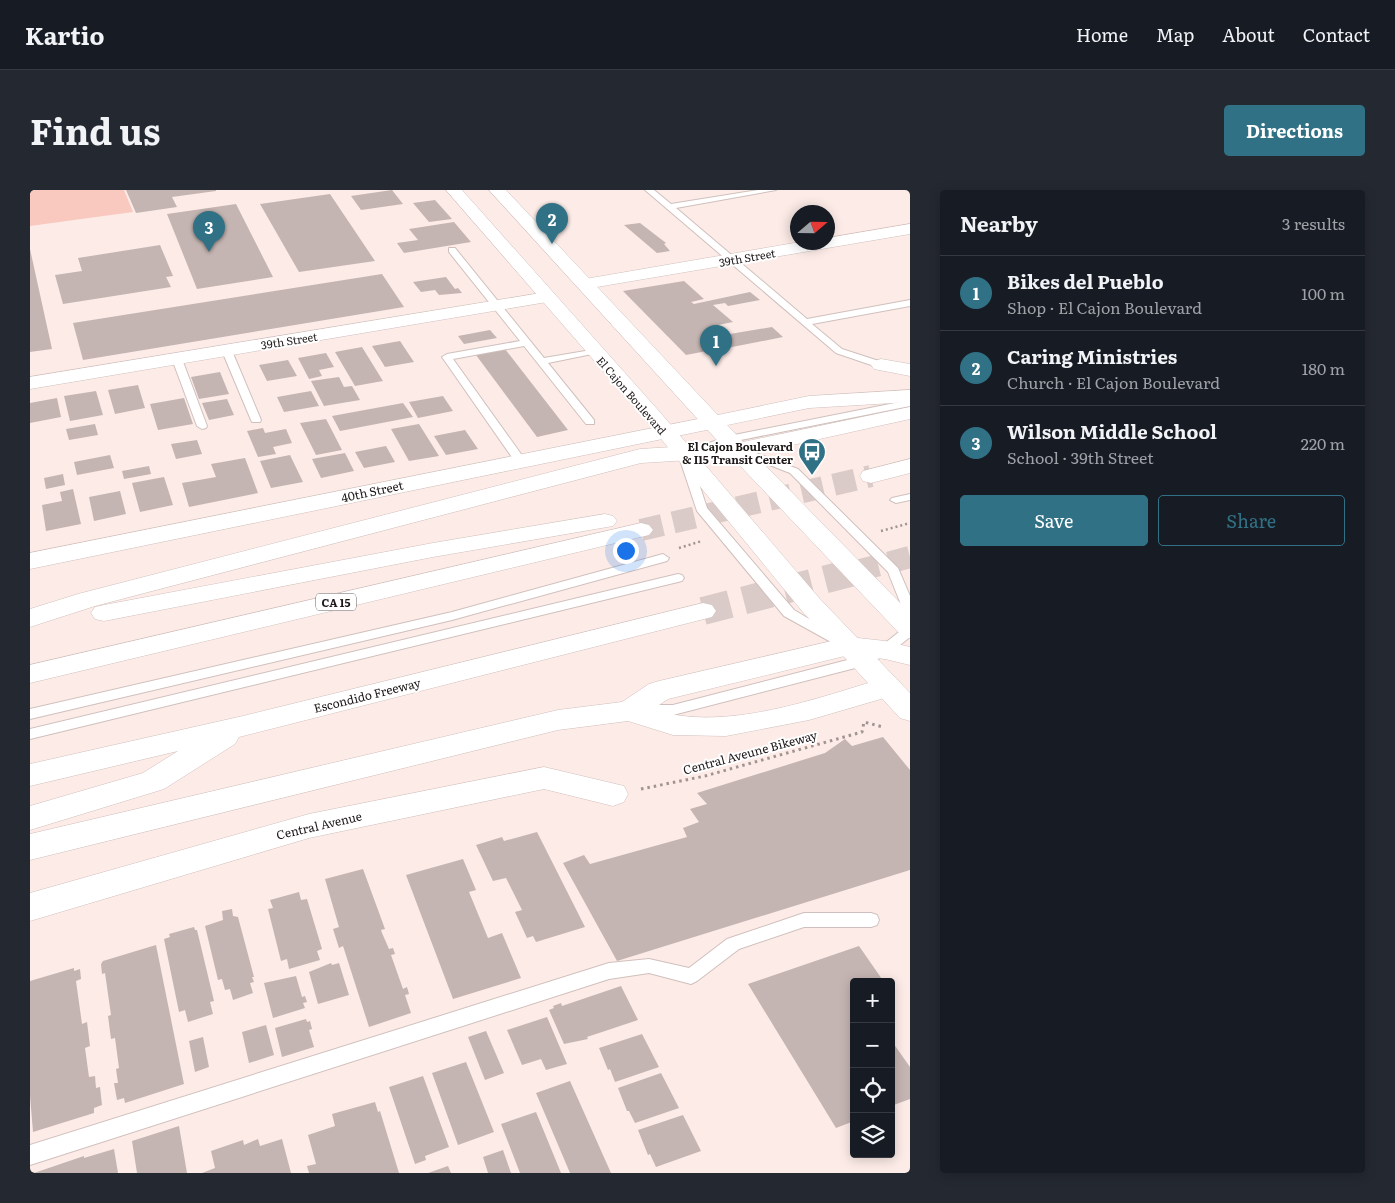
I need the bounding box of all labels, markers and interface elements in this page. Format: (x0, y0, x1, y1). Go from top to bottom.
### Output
text: Kartio (25, 17, 104, 52)
text: Home (1076, 21, 1128, 48)
text: Map (1156, 21, 1194, 48)
text: About (1222, 21, 1275, 48)
text: Contact (1303, 21, 1370, 48)
text: Find us (30, 104, 160, 156)
button: Directions (1224, 105, 1365, 156)
pin: 2 (536, 203, 568, 244)
north arrow (790, 205, 835, 250)
text: Nearby (960, 207, 1038, 238)
pin: 3 (193, 211, 225, 252)
text: 3 results (1282, 211, 1345, 235)
street label: 39th Street (717, 244, 777, 270)
text: Bikes del Pueblo (1007, 267, 1164, 295)
text: 1 (973, 281, 979, 305)
text: 100 m (1301, 281, 1345, 305)
text: Shop · El Cajon Boulevard (1007, 295, 1202, 319)
pin: 1 (700, 325, 732, 366)
street label: 39th Street (260, 328, 319, 352)
text: Caring Ministries (1007, 342, 1177, 370)
street label: El Cajon Boulevard (593, 352, 671, 438)
text: 2 (972, 356, 980, 380)
text: 180 m (1302, 356, 1345, 380)
text: Church · El Cajon Boulevard (1007, 370, 1220, 394)
text: Wilson Middle School (1007, 417, 1217, 445)
text: 3 (972, 431, 980, 455)
text: 220 m (1301, 431, 1345, 455)
bus stop icon: El Cajon Boulevard & I15 Transit Center (797, 437, 827, 476)
place label: El Cajon Boulevard & I15 Transit Center (682, 438, 793, 467)
text: School · 39th Street (1007, 445, 1154, 469)
street label: 40th Street (339, 476, 405, 506)
button: Save (960, 495, 1148, 546)
button: Share (1158, 495, 1345, 546)
your location (613, 538, 639, 564)
road number: CA 15 (316, 594, 356, 611)
street label: Escondido Freeway (312, 673, 422, 717)
street label: Central Aveune Bikeway (681, 725, 819, 779)
street label: Central Avenue (274, 806, 364, 844)
map controls (850, 978, 895, 1158)
button: + (850, 978, 895, 1023)
button: − (850, 1023, 895, 1068)
button: locate (850, 1068, 895, 1113)
button: layers (850, 1113, 895, 1158)

